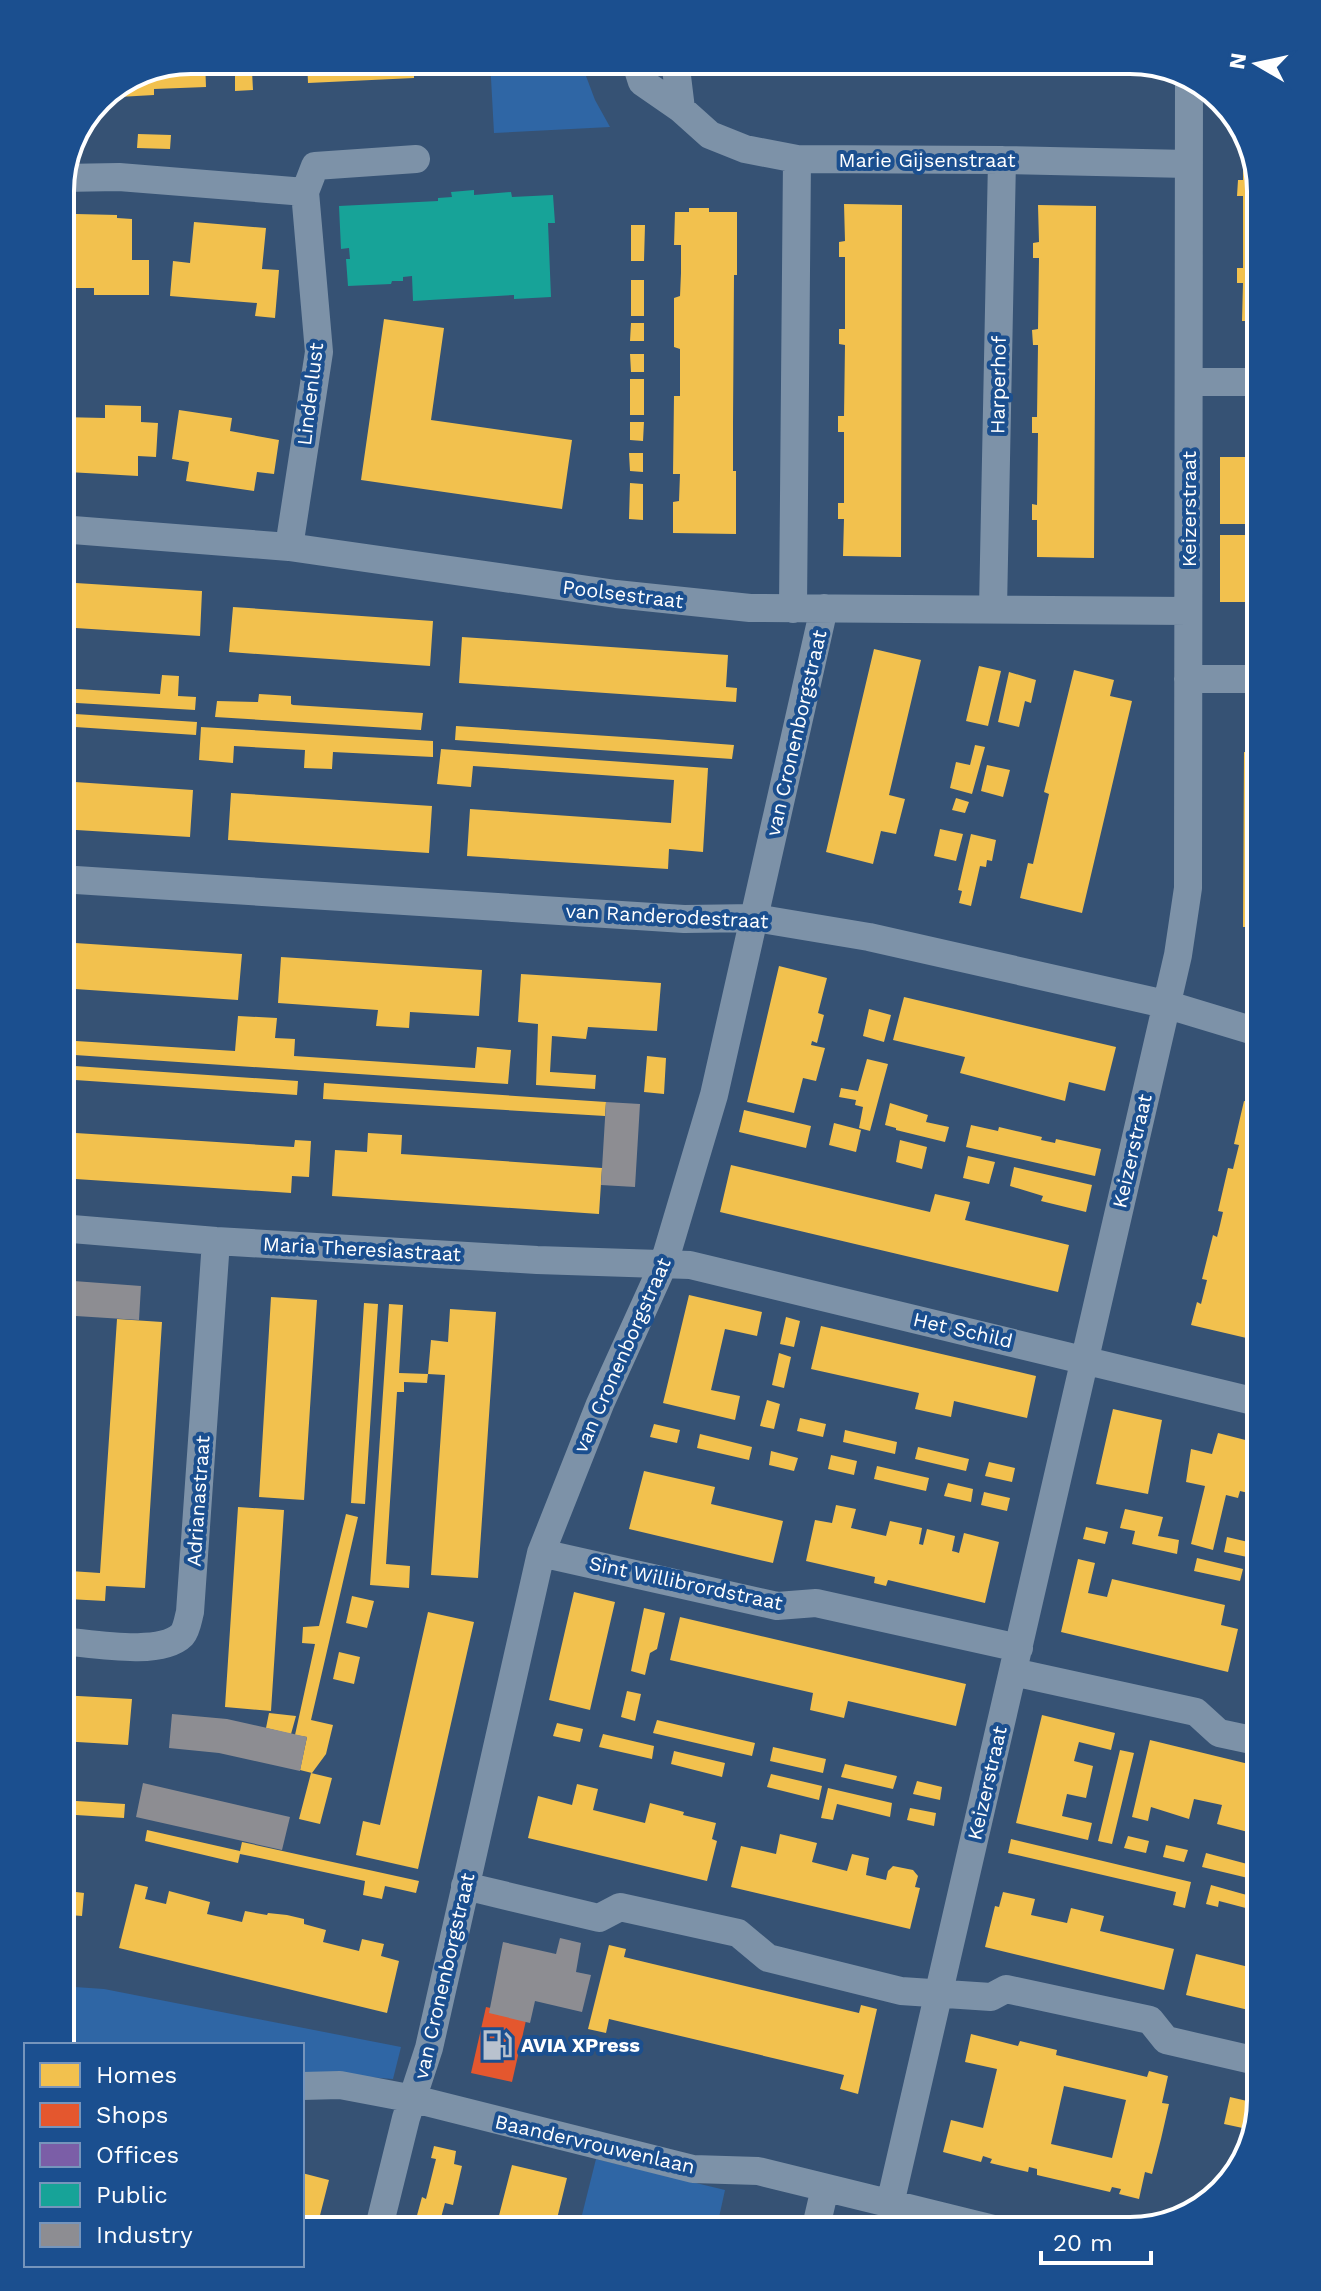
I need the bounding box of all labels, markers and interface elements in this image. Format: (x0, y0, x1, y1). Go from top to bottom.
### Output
north arrow (1217, 24, 1297, 104)
text: N (1224, 51, 1251, 71)
street label: Marie Gijsenstraat (838, 148, 1016, 172)
street label: Harperhof (985, 335, 1011, 434)
street label: Lindenlust (292, 341, 328, 447)
street label: Keizerstraat (1177, 450, 1201, 567)
street label: Poolsestraat (561, 575, 685, 613)
street label: van Cronenborgstraat (761, 627, 832, 838)
street label: van Randerodestraat (565, 899, 770, 933)
street label: Keizerstraat (1107, 1091, 1157, 1210)
street label: Maria Theresiastraat (262, 1232, 462, 1266)
street label: van Cronenborgstraat (568, 1253, 676, 1456)
street label: Het Schild (911, 1307, 1015, 1353)
street label: Adrianastraat (181, 1434, 215, 1567)
street label: Sint Willibrordstraat (587, 1551, 786, 1615)
street label: Keizerstraat (962, 1723, 1012, 1842)
street label: van Cronenborgstraat (409, 1870, 480, 2081)
fuel station icon: AVIA XPress (480, 2028, 514, 2062)
place label: AVIA XPress (521, 2033, 640, 2057)
legend (24, 2043, 304, 2267)
text: Homes (96, 2061, 177, 2089)
text: Shops (96, 2101, 168, 2129)
street label: Baandervrouwenlaan (493, 2109, 697, 2179)
text: Offices (96, 2141, 179, 2169)
text: Public (96, 2181, 168, 2209)
scale bar (1041, 2215, 1151, 2265)
text: Industry (96, 2221, 193, 2249)
text: 20 m (1053, 2229, 1113, 2257)

